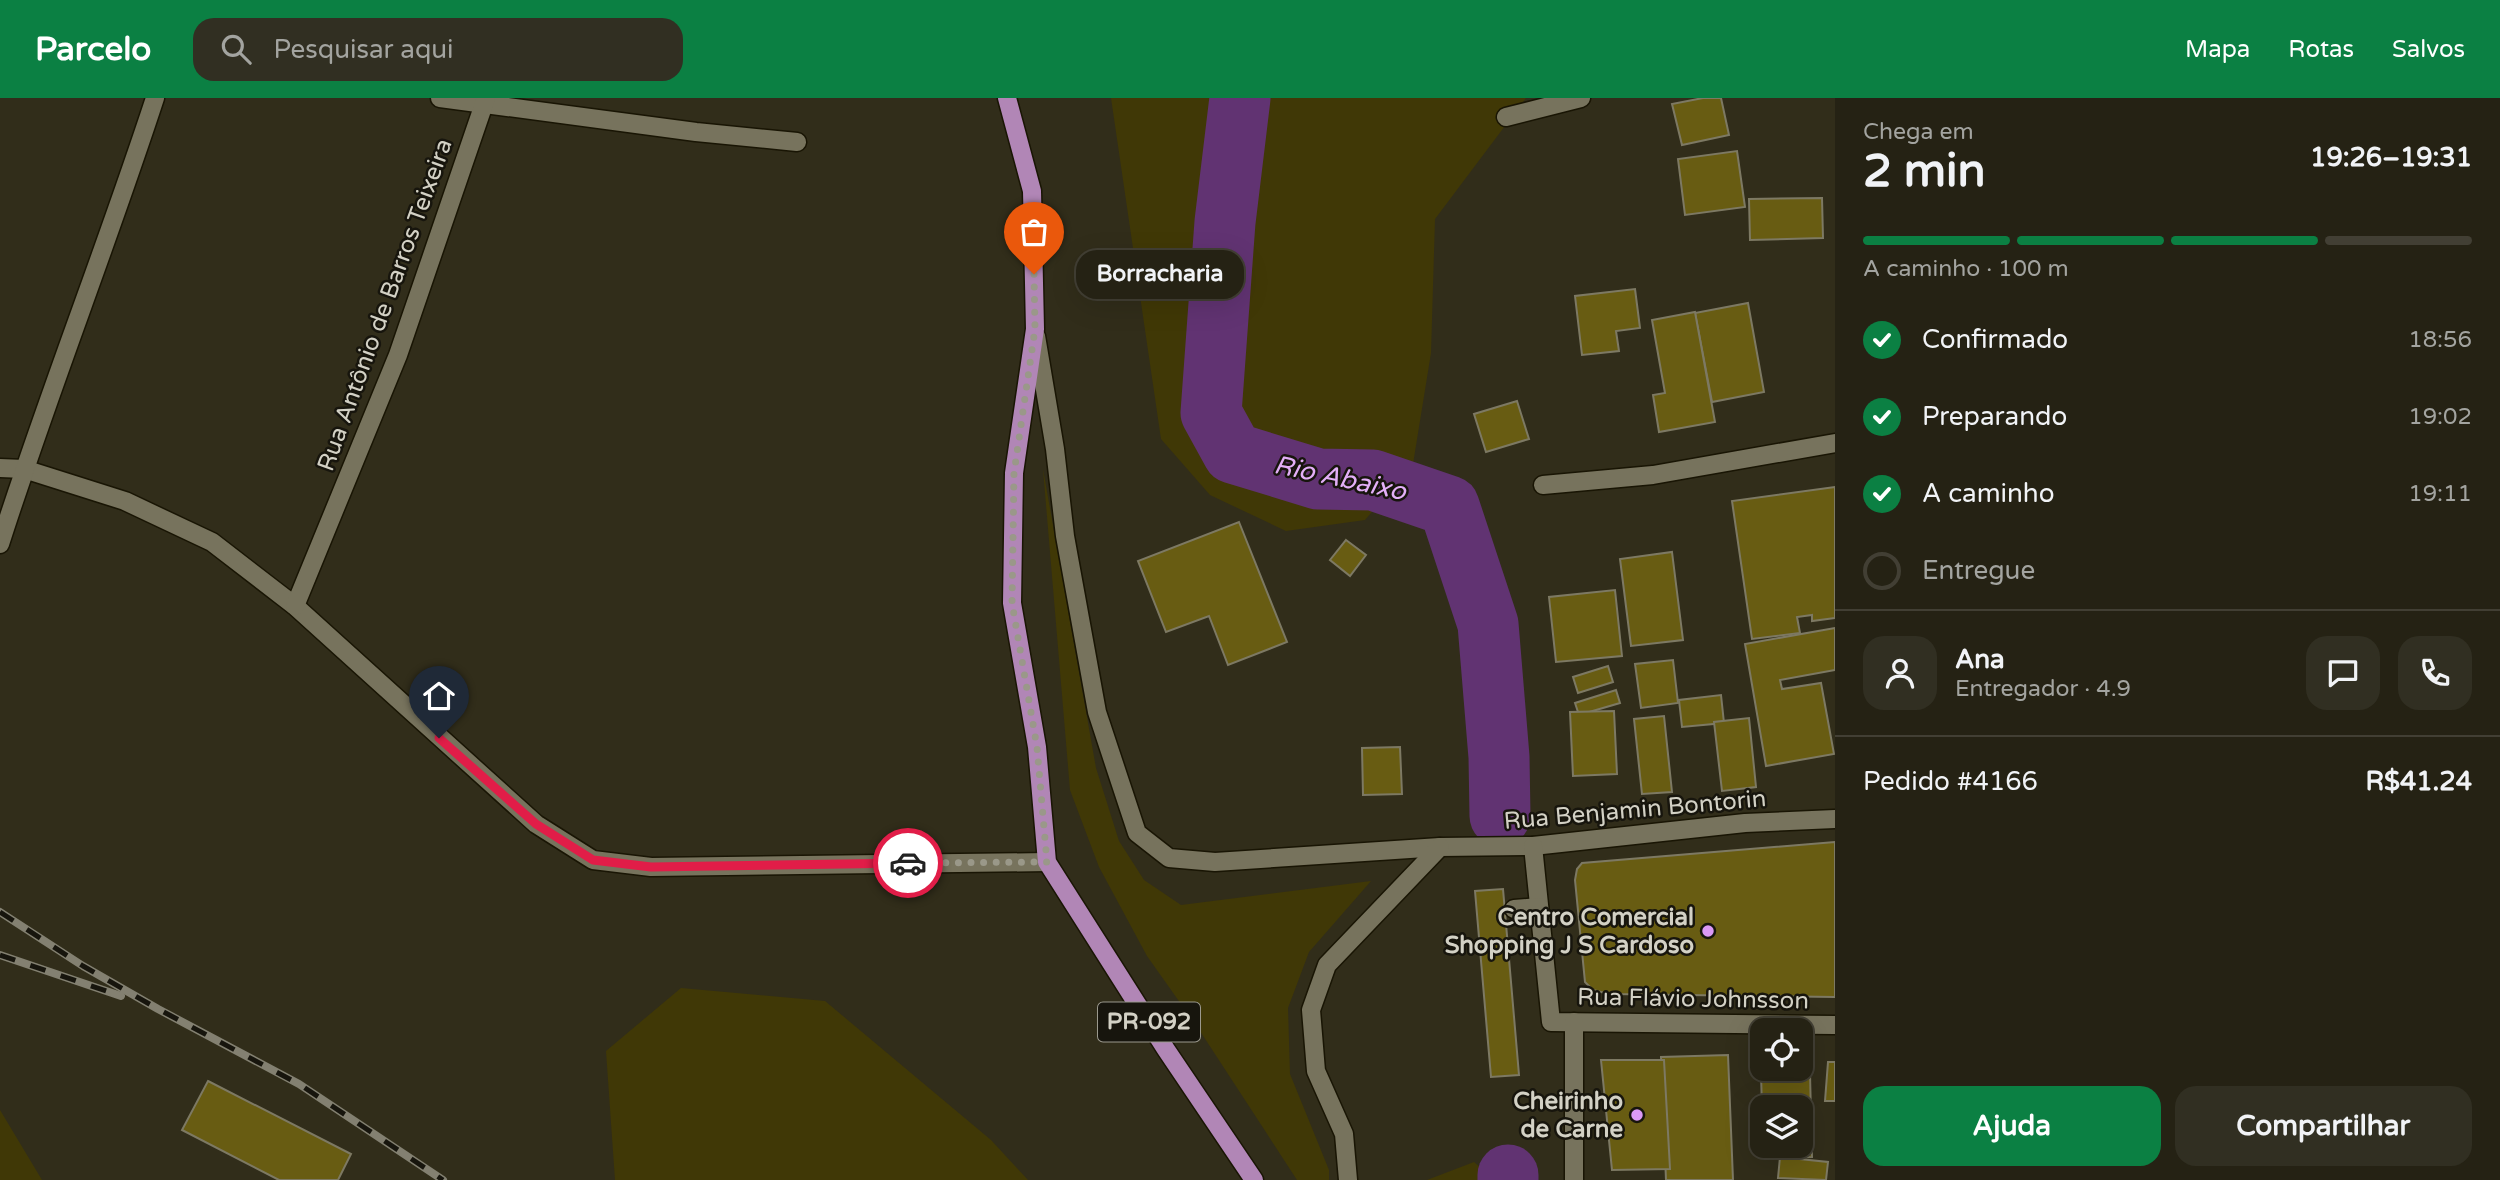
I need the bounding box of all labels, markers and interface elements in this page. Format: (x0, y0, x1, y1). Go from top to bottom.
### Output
search box (193, 18, 683, 81)
text: Parcelo (35, 30, 151, 69)
icon: search (217, 30, 255, 68)
text: Pesquisar aqui (273, 34, 454, 65)
text: Mapa (2185, 35, 2250, 64)
text: Rotas (2288, 35, 2354, 64)
text: Salvos (2392, 35, 2465, 64)
text: Chega em (1863, 118, 1974, 146)
street label: Rua Antônio de Barros Teixeira (311, 135, 459, 475)
text: 19:26–19:31 (2310, 142, 2472, 173)
text: 2 min (1863, 144, 1986, 199)
pin (1004, 202, 1064, 274)
icon: bag (1015, 213, 1053, 251)
callout: Borracharia (1076, 250, 1244, 298)
text: A caminho · 100 m (1863, 255, 2069, 283)
text: Borracharia (1096, 260, 1224, 288)
icon: check (1863, 321, 1901, 359)
text: Confirmado (1922, 324, 2068, 355)
text: 18:56 (2408, 326, 2472, 354)
icon: check (1863, 398, 1901, 436)
text: Preparando (1922, 401, 2067, 432)
text: 19:02 (2408, 403, 2472, 431)
water label: Rio Abaixo (1271, 449, 1410, 507)
icon: check (1863, 475, 1901, 513)
text: A caminho (1922, 478, 2054, 509)
text: 19:11 (2408, 480, 2472, 508)
text: Entregue (1922, 555, 2035, 586)
button: person (1863, 636, 1937, 710)
button: chat (2306, 636, 2380, 710)
button: phone (2398, 636, 2472, 710)
text: Ana (1955, 644, 2005, 675)
pin (409, 666, 469, 738)
text: Entregador · 4.9 (1955, 675, 2131, 703)
icon: home (420, 677, 458, 715)
text: Pedido #4166 (1863, 766, 2038, 797)
text: R$41.24 (2365, 766, 2472, 797)
street label: Rua Benjamin Bontorin (1503, 784, 1767, 836)
courier (873, 828, 943, 898)
icon: car (889, 844, 927, 882)
place label: Centro Comercial Shopping J S Cardoso (1445, 903, 1694, 960)
marker: Centro Comercial Shopping J S Cardoso (1700, 923, 1716, 939)
street label: Rua Flávio Johnsson (1577, 982, 1809, 1016)
road number: PR-092 (1098, 1002, 1200, 1042)
map controls (1750, 1018, 1813, 1158)
button: locate (1750, 1018, 1813, 1081)
button: Ajuda (1863, 1086, 2161, 1166)
button: Compartilhar (2175, 1086, 2472, 1166)
place label: Cheirinho de Carne (1513, 1087, 1623, 1144)
button: layers (1750, 1095, 1813, 1158)
marker: Cheirinho de Carne (1629, 1107, 1645, 1123)

